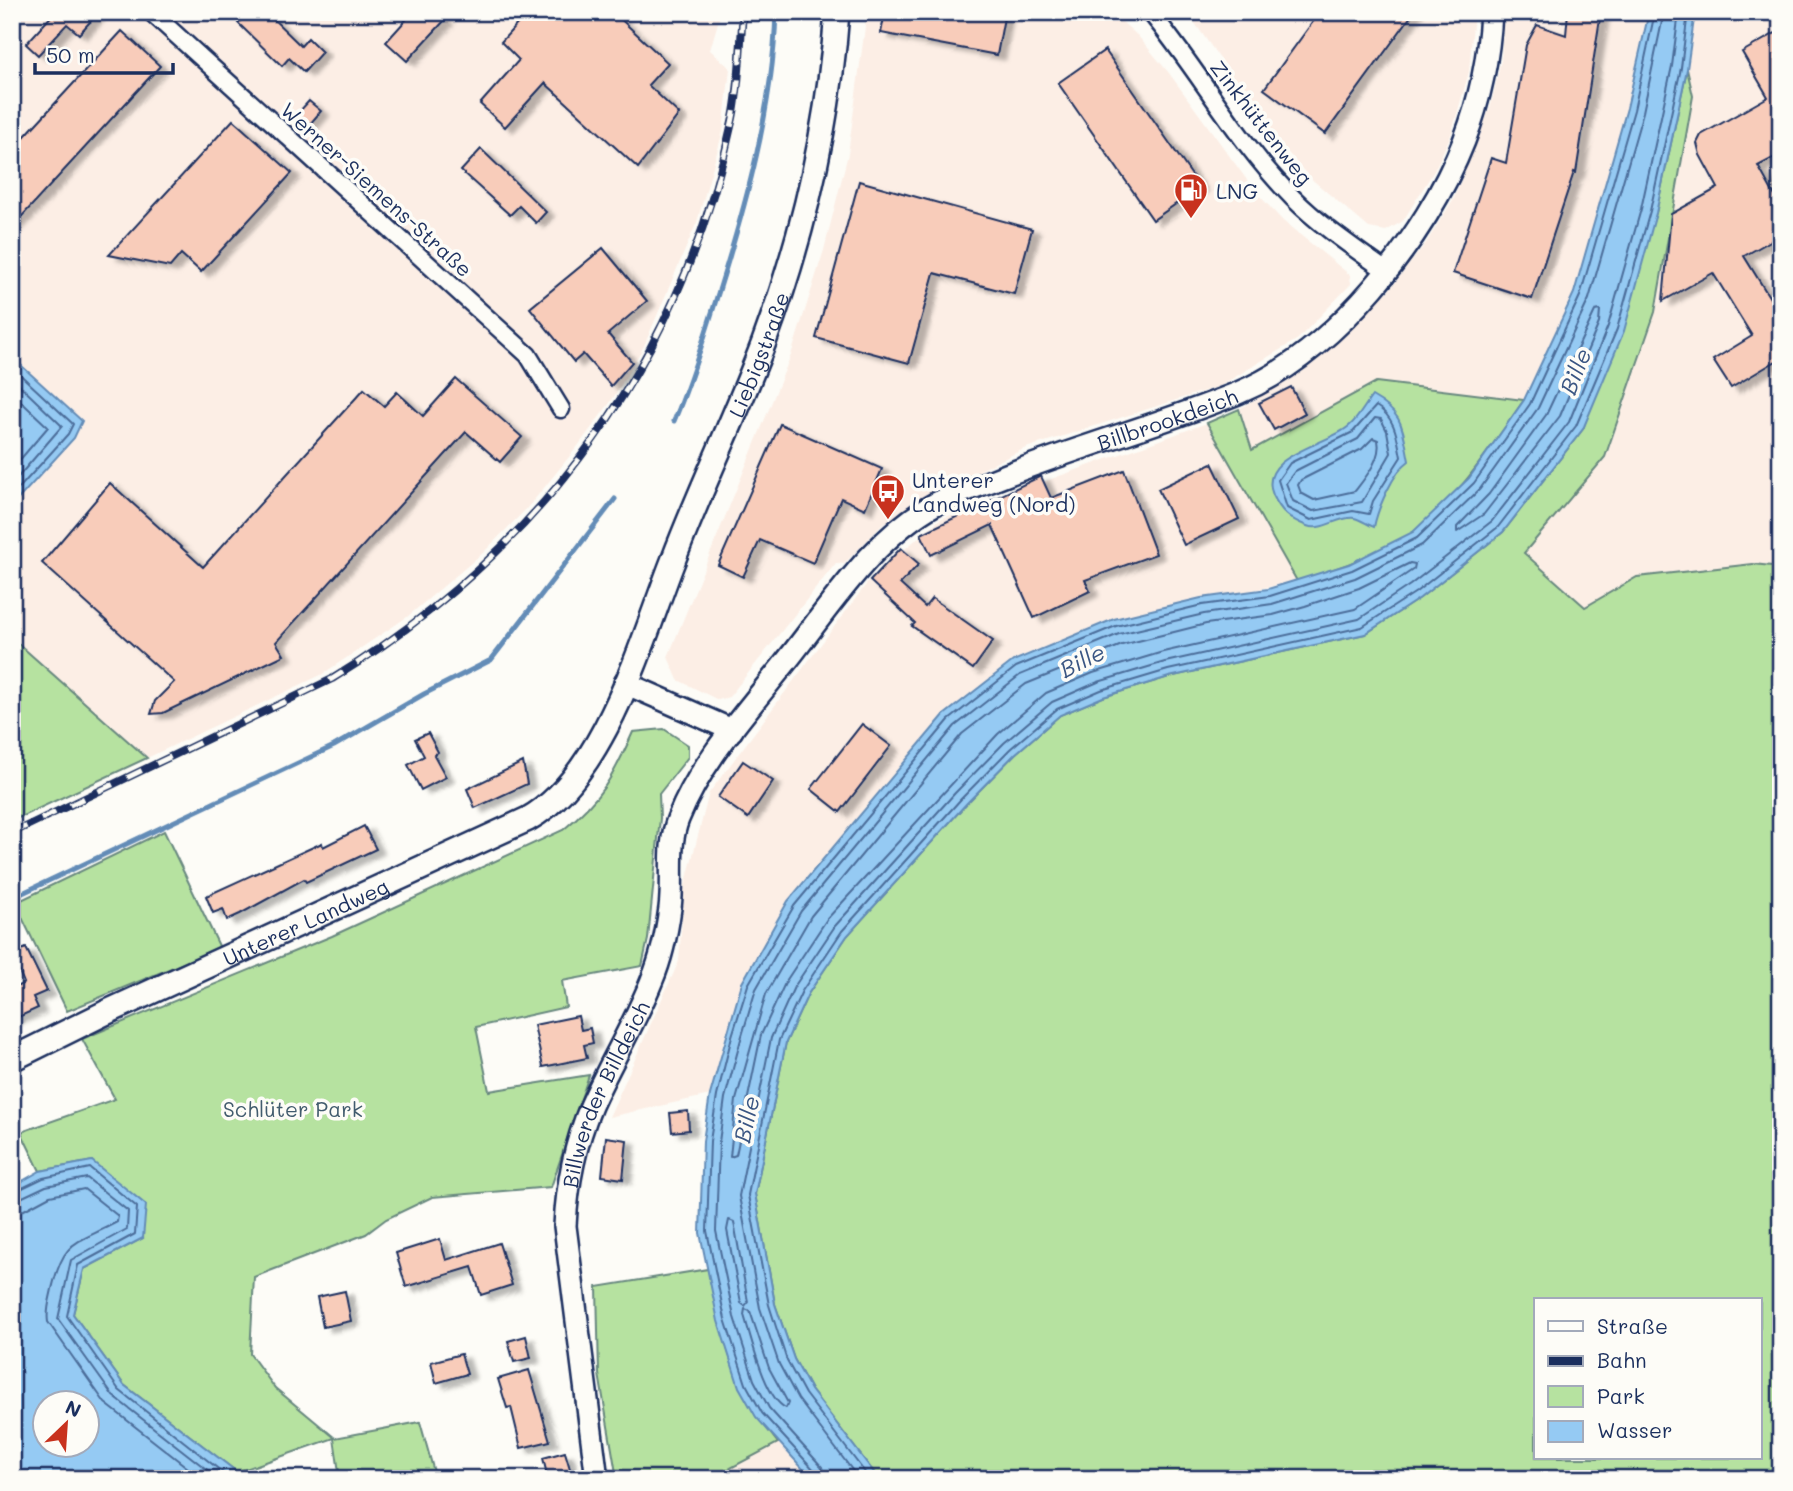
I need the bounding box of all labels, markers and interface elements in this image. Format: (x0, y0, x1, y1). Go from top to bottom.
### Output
scale bar (35, 32, 173, 76)
text: 50 m (46, 41, 95, 68)
street label: Zinkhüttenweg (1205, 54, 1319, 190)
street label: Werner-Siemens-Straße (276, 96, 478, 282)
fuel station icon: LNG (1172, 171, 1210, 220)
place label: LNG (1216, 177, 1258, 204)
street label: Liebigstraße (722, 288, 794, 421)
water label: Bille (1552, 344, 1598, 398)
street label: Billbrookdeich (1093, 381, 1241, 455)
place label: Unterer Landweg (Nord) (912, 466, 1075, 517)
bus stop icon: Unterer Landweg (Nord) (869, 472, 907, 521)
water label: Bille (1054, 636, 1110, 684)
street label: Unterer Landweg (218, 872, 392, 971)
street label: Billwerder Billdeich (555, 996, 655, 1190)
water label: Bille (726, 1093, 766, 1145)
park label: Schlüter Park (223, 1095, 363, 1122)
legend (1534, 1298, 1762, 1460)
text: Straße (1597, 1312, 1668, 1339)
text: Bahn (1597, 1346, 1647, 1373)
text: Park (1597, 1382, 1645, 1409)
north arrow (32, 1390, 102, 1460)
text: N (62, 1394, 85, 1423)
text: Wasser (1597, 1416, 1672, 1443)

